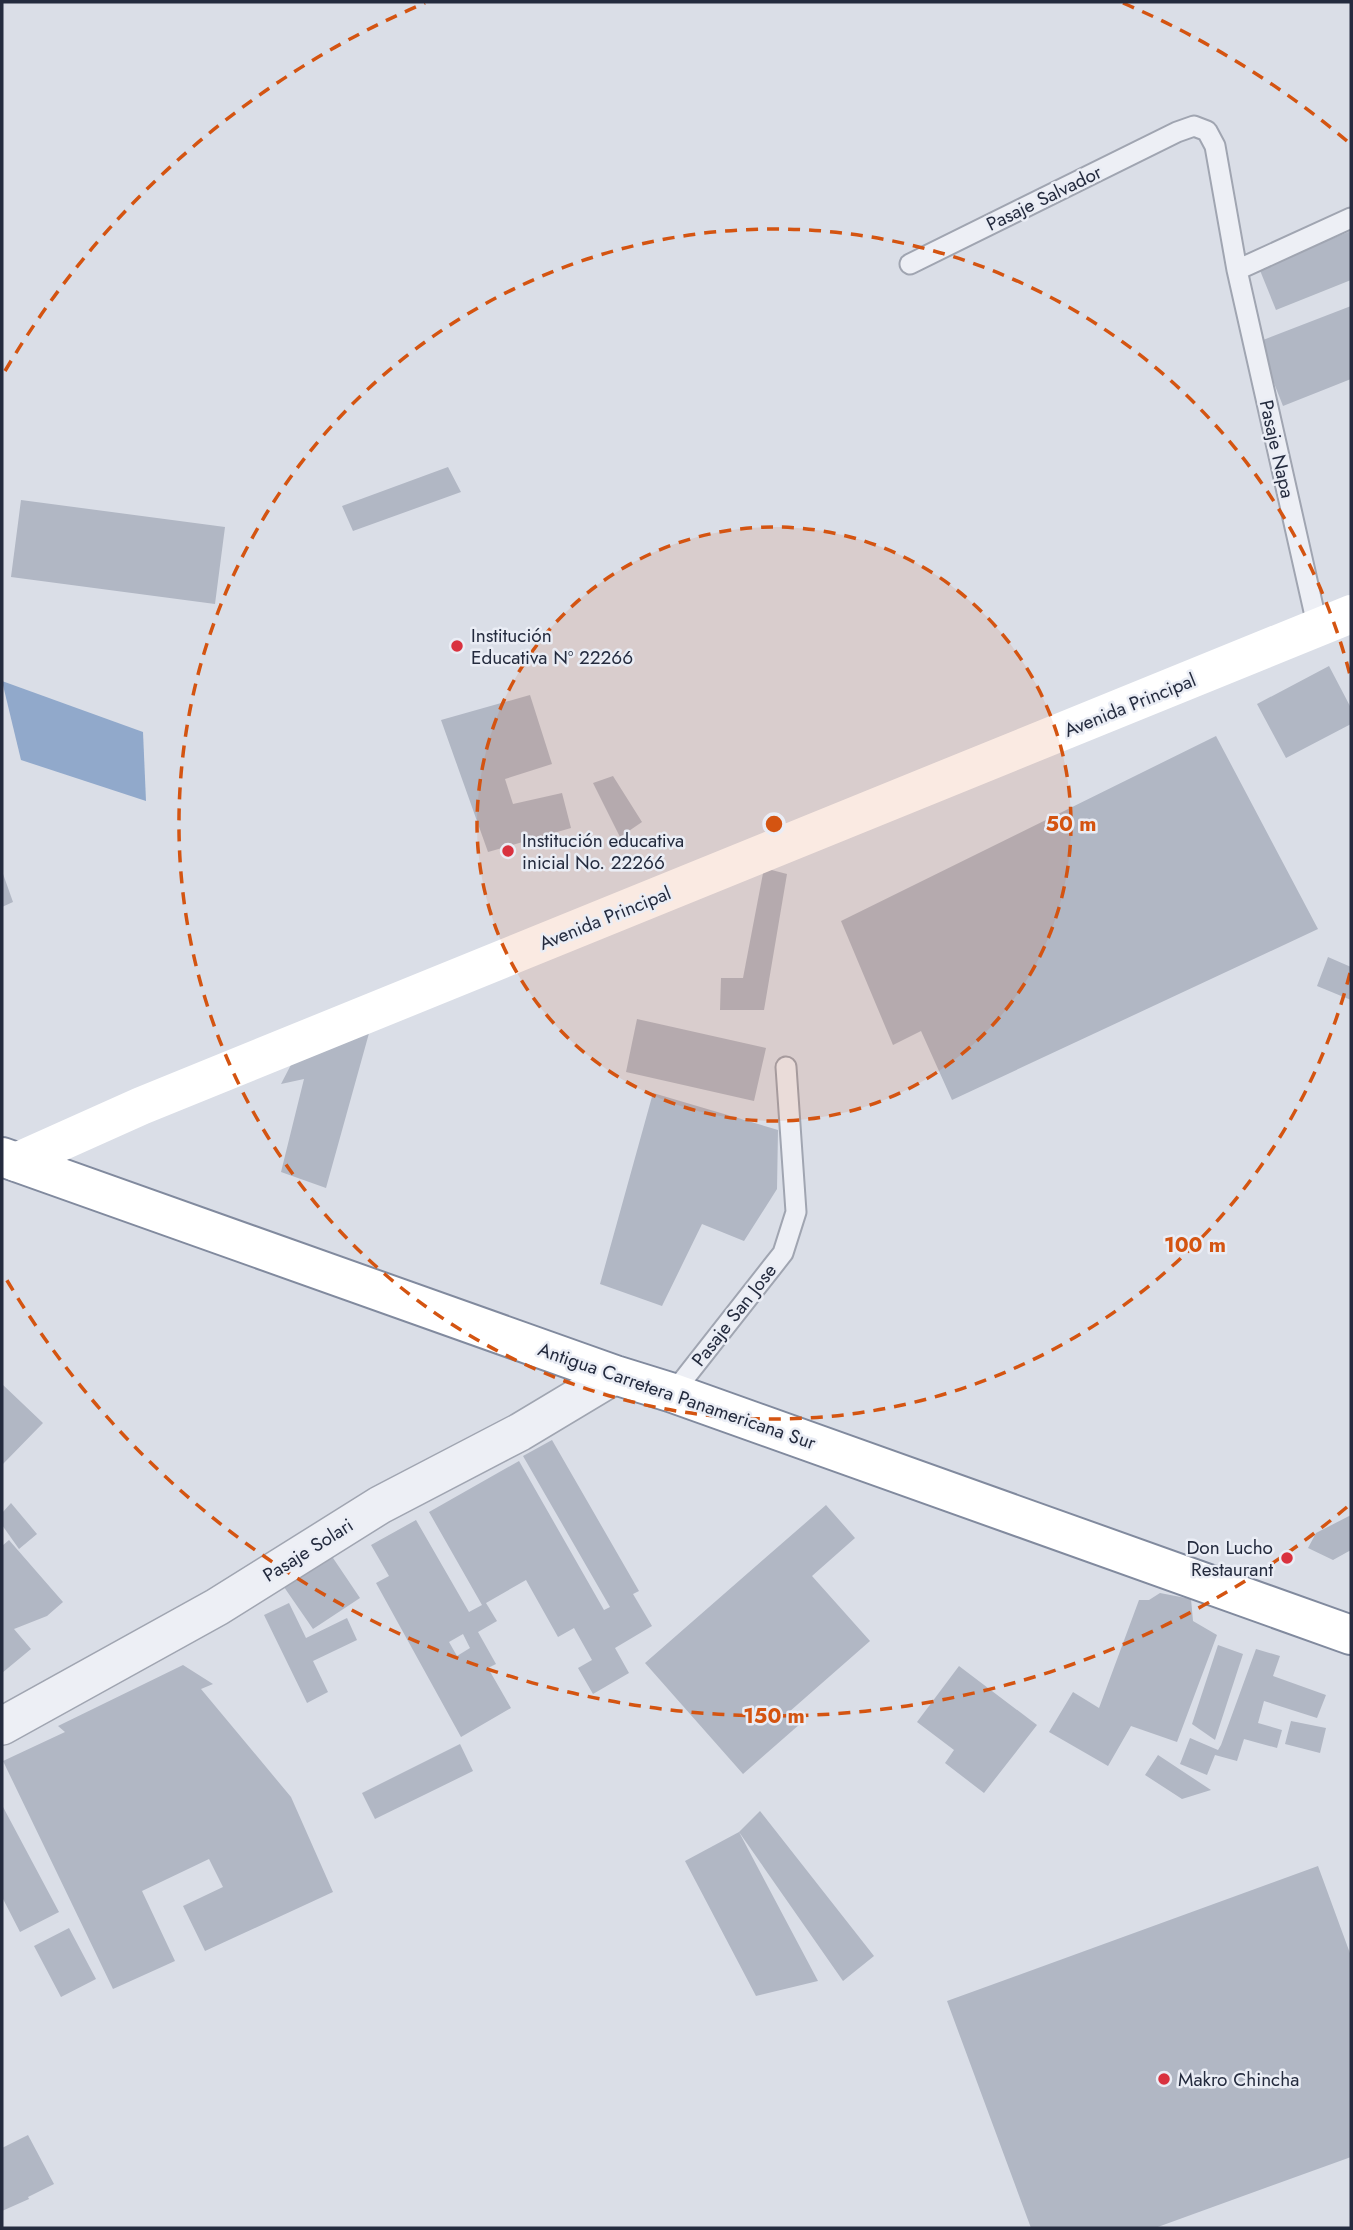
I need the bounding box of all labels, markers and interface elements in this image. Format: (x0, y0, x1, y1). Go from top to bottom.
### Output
street label: Pasaje Salvador (982, 158, 1107, 238)
street label: Pasaje Napa (1253, 397, 1301, 501)
place label: Institución Educativa Nº 22266 (471, 622, 633, 671)
marker: Institución Educativa Nº 22266 (449, 638, 465, 654)
street label: Avenida Principal (1060, 666, 1200, 744)
text: 50 m (1046, 809, 1096, 839)
centre of rings (762, 812, 786, 836)
place label: Institución educativa inicial No. 22266 (522, 827, 684, 876)
marker: Institución educativa inicial No. 22266 (500, 843, 516, 859)
street label: Avenida Principal (535, 879, 675, 957)
text: 100 m (1164, 1230, 1226, 1260)
street label: Pasaje San Jose (685, 1258, 783, 1372)
street label: Antigua Carretera Panamericana Sur (534, 1336, 820, 1456)
street label: Pasaje Solari (258, 1512, 358, 1588)
place label: Don Lucho Restaurant (1186, 1534, 1273, 1583)
marker: Don Lucho Restaurant (1279, 1550, 1295, 1566)
text: 150 m (743, 1701, 805, 1731)
place label: Makro Chincha (1178, 2066, 1299, 2093)
marker: Makro Chincha (1156, 2071, 1172, 2087)

